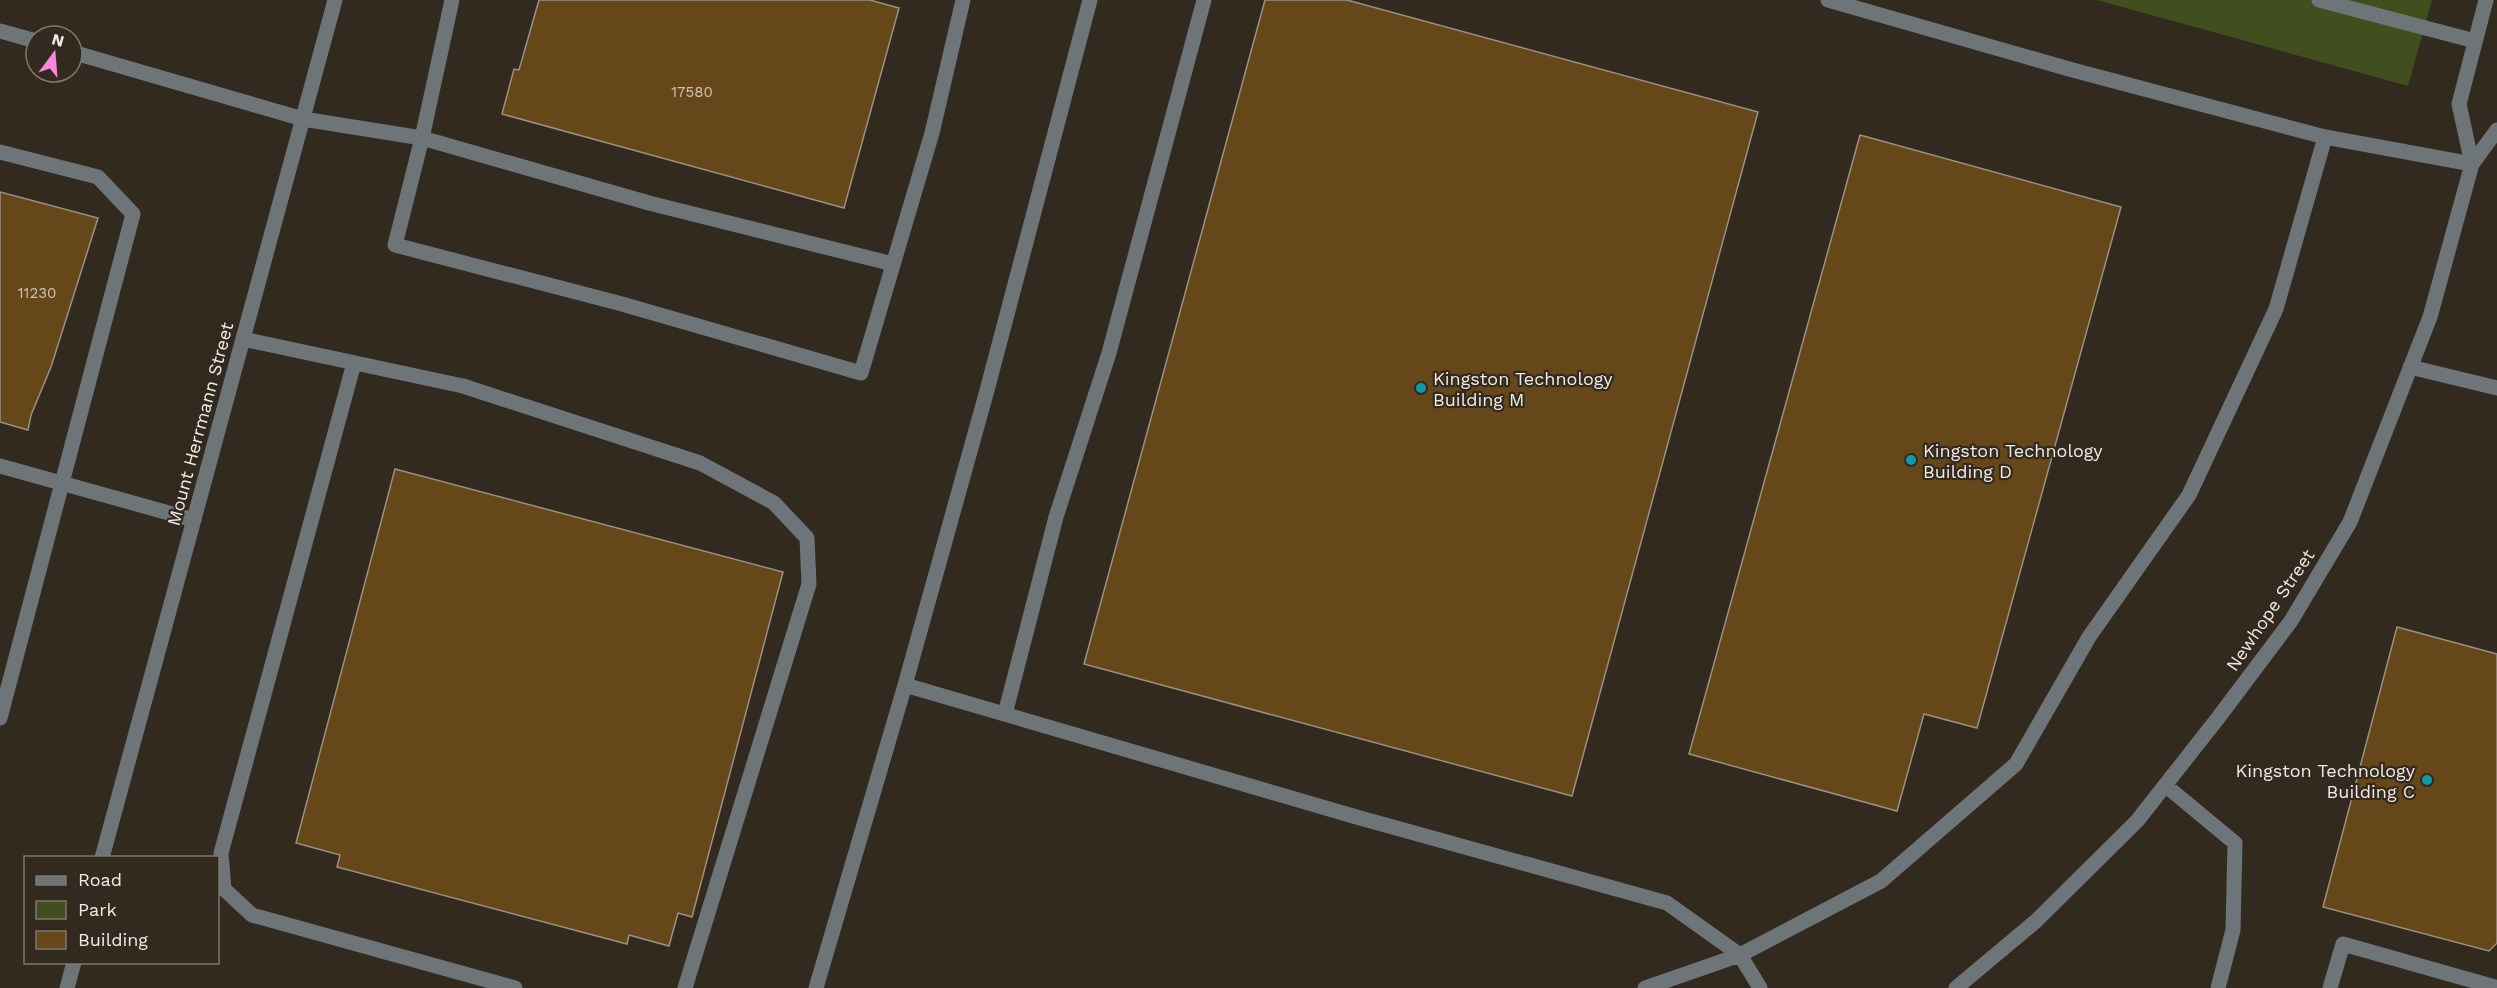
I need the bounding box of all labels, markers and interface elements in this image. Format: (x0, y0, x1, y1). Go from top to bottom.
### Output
north arrow (24, 24, 84, 84)
text: N (50, 29, 66, 51)
house number: 17580 (671, 83, 713, 101)
house number: 11230 (18, 284, 56, 302)
street label: Mount Herrmann Street (163, 319, 237, 528)
place label: Kingston Technology Building M (1433, 368, 1613, 410)
marker: Kingston Technology Building M (1414, 381, 1428, 395)
place label: Kingston Technology Building D (1923, 440, 2103, 482)
marker: Kingston Technology Building D (1904, 453, 1918, 467)
street label: Newhope Street (2222, 545, 2319, 675)
place label: Kingston Technology Building C (2235, 760, 2416, 802)
marker: Kingston Technology Building C (2420, 773, 2434, 787)
legend (24, 856, 219, 964)
text: Road (78, 869, 122, 890)
text: Park (78, 899, 117, 920)
text: Building (78, 929, 148, 950)

